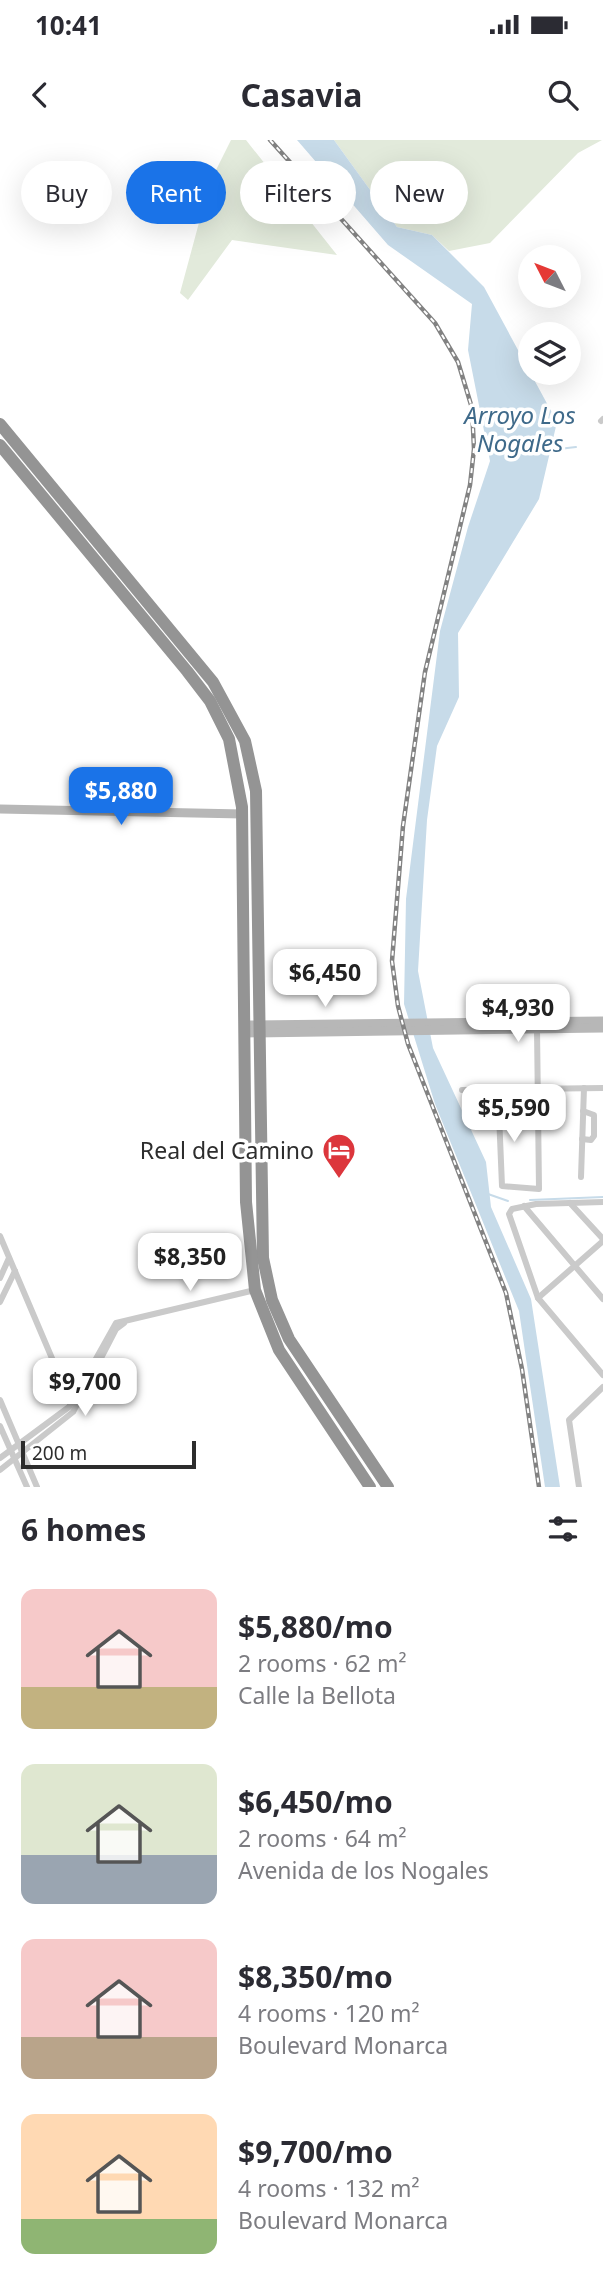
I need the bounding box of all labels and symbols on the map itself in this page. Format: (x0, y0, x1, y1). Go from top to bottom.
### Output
north arrow (518, 245, 581, 308)
water label: Arroyo Los Nogales (462, 398, 576, 459)
pin: $5,880 (64, 768, 178, 827)
pin: $6,450 (268, 950, 382, 1009)
pin: $4,930 (461, 984, 575, 1044)
pin: $5,590 (457, 1084, 571, 1144)
hotel icon: Real del Camino (320, 1131, 358, 1180)
place label: Real del Camino (140, 1134, 314, 1166)
pin: $8,350 (133, 1234, 247, 1293)
pin: $9,700 (28, 1358, 142, 1418)
scale bar (21, 1438, 196, 1470)

